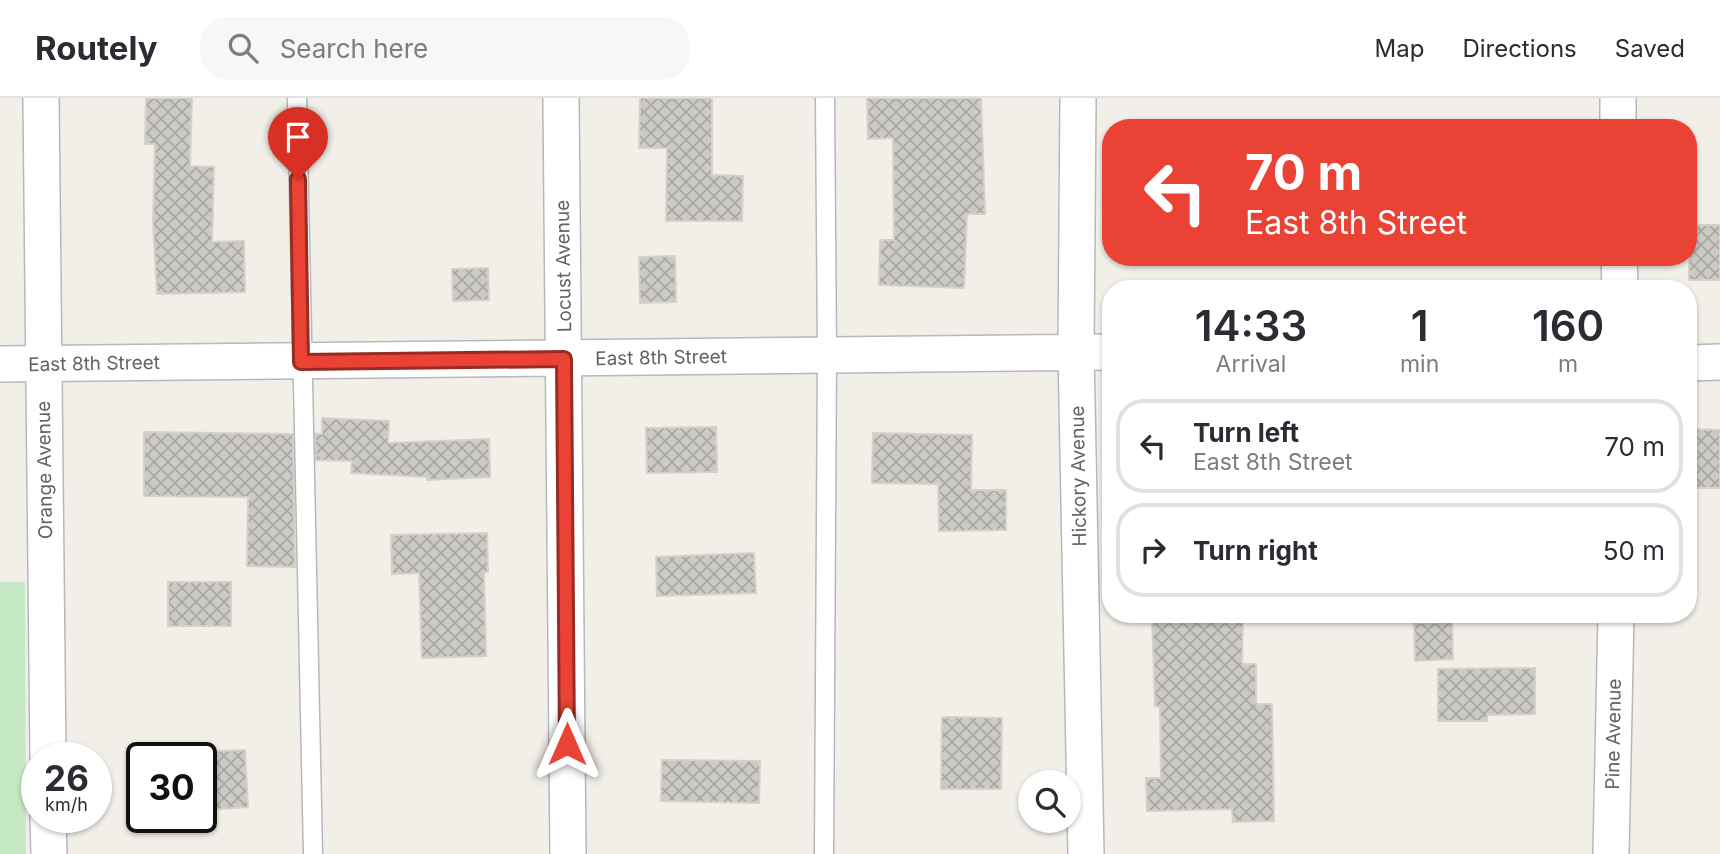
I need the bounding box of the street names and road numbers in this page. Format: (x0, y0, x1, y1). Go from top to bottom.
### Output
street label: Locust Avenue (551, 200, 576, 332)
street label: East 8th Street (595, 345, 727, 370)
street label: East 8th Street (28, 351, 160, 376)
street label: Orange Avenue (32, 401, 57, 539)
street label: Hickory Avenue (1066, 405, 1091, 547)
street label: Pine Avenue (1601, 678, 1626, 790)

